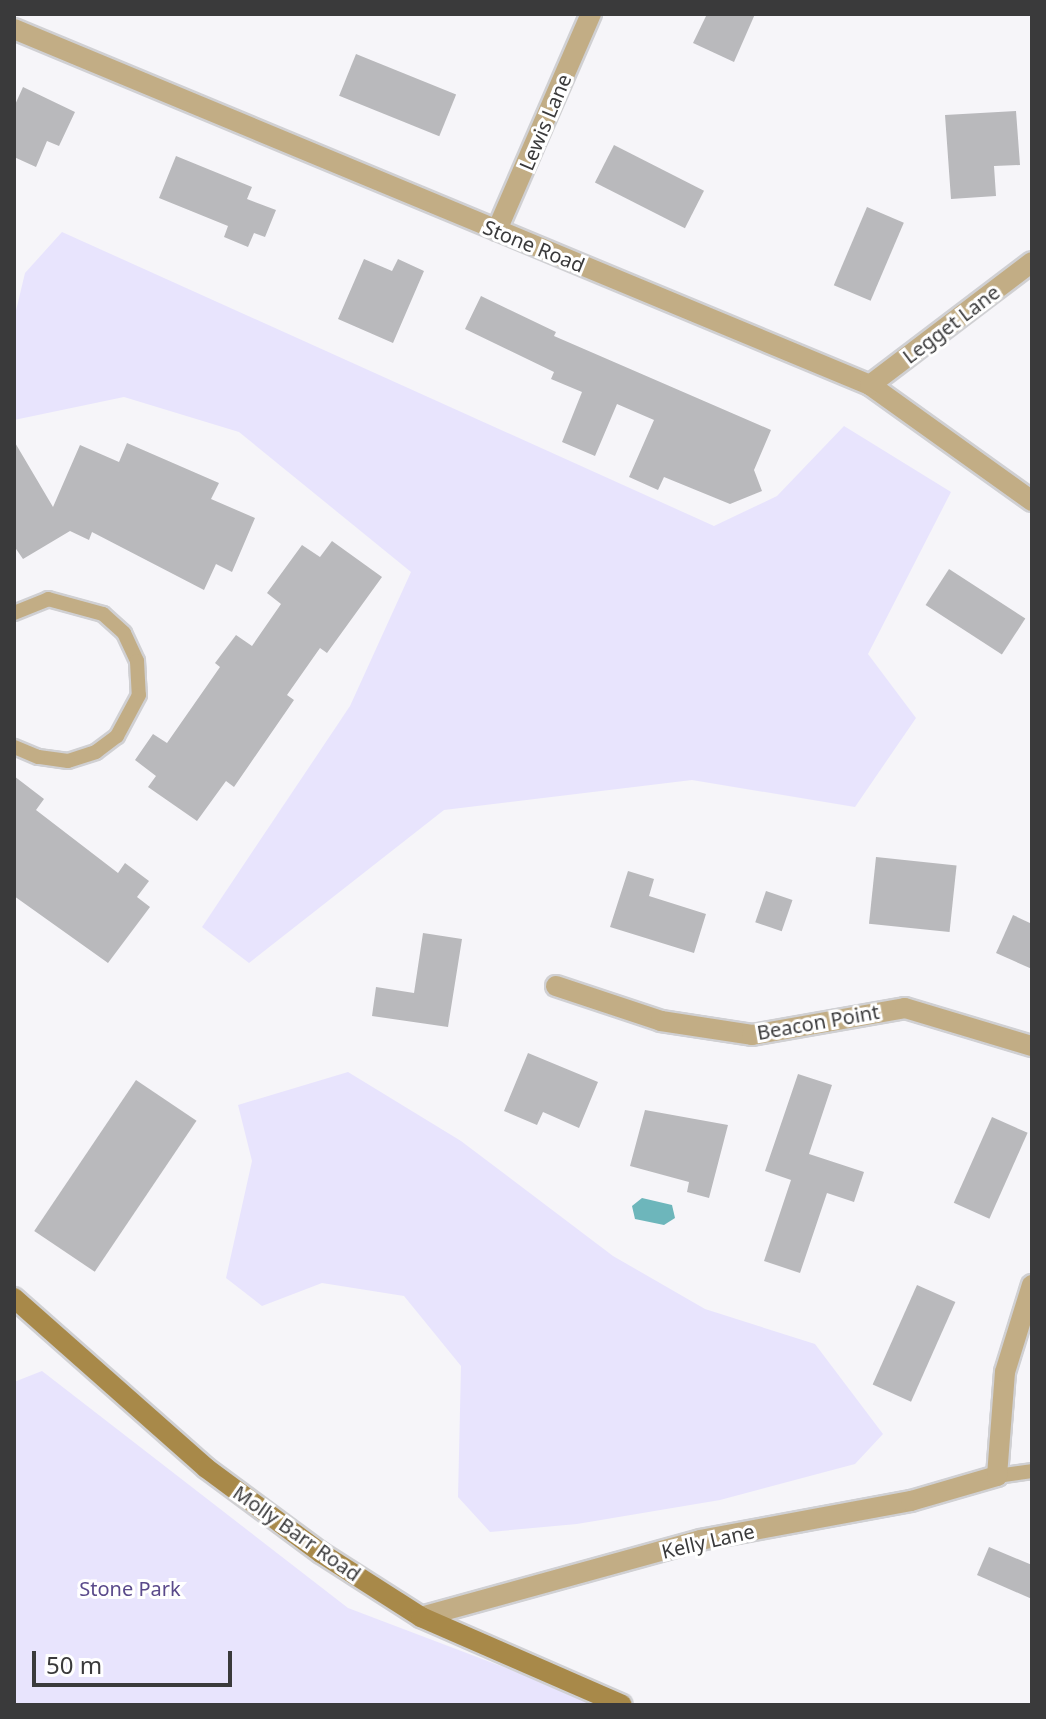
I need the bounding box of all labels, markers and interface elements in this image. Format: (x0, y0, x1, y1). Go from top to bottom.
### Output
street label: Lewis Lane (514, 70, 576, 174)
street label: Stone Road (480, 215, 588, 277)
street label: Legget Lane (898, 280, 1004, 368)
street label: Beacon Point (755, 999, 881, 1045)
street label: Molly Barr Road (229, 1480, 365, 1586)
street label: Kelly Lane (659, 1519, 757, 1563)
park label: Stone Park (79, 1576, 181, 1600)
scale bar (36, 1635, 236, 1685)
text: 50 m (46, 1648, 102, 1681)

